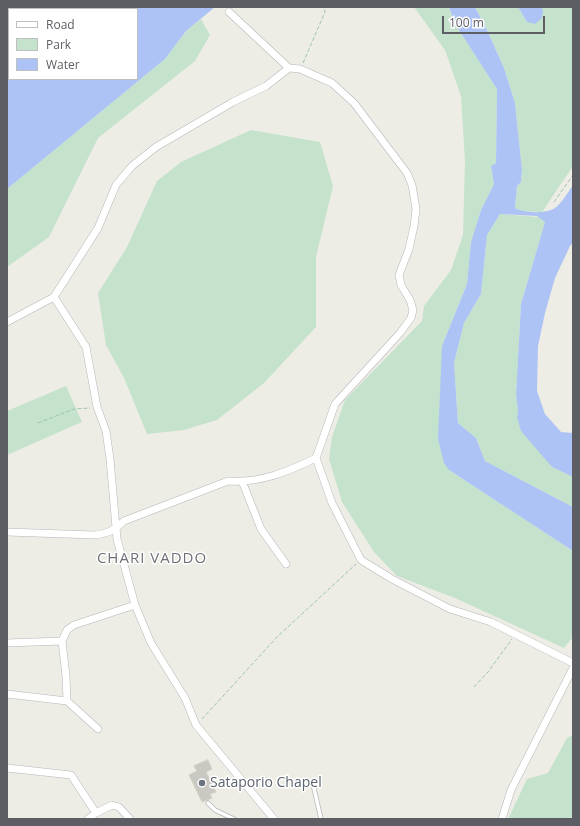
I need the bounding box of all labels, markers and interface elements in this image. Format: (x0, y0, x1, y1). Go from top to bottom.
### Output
legend (8, 8, 138, 80)
scale bar (444, 8, 547, 34)
text: 100 m (449, 14, 484, 31)
text: Road (46, 16, 75, 33)
text: Park (46, 36, 71, 53)
text: Water (46, 56, 80, 73)
district label: CHARI VADDO (97, 550, 207, 568)
place label: Sataporio Chapel (210, 775, 322, 791)
marker: Sataporio Chapel (197, 778, 207, 788)

